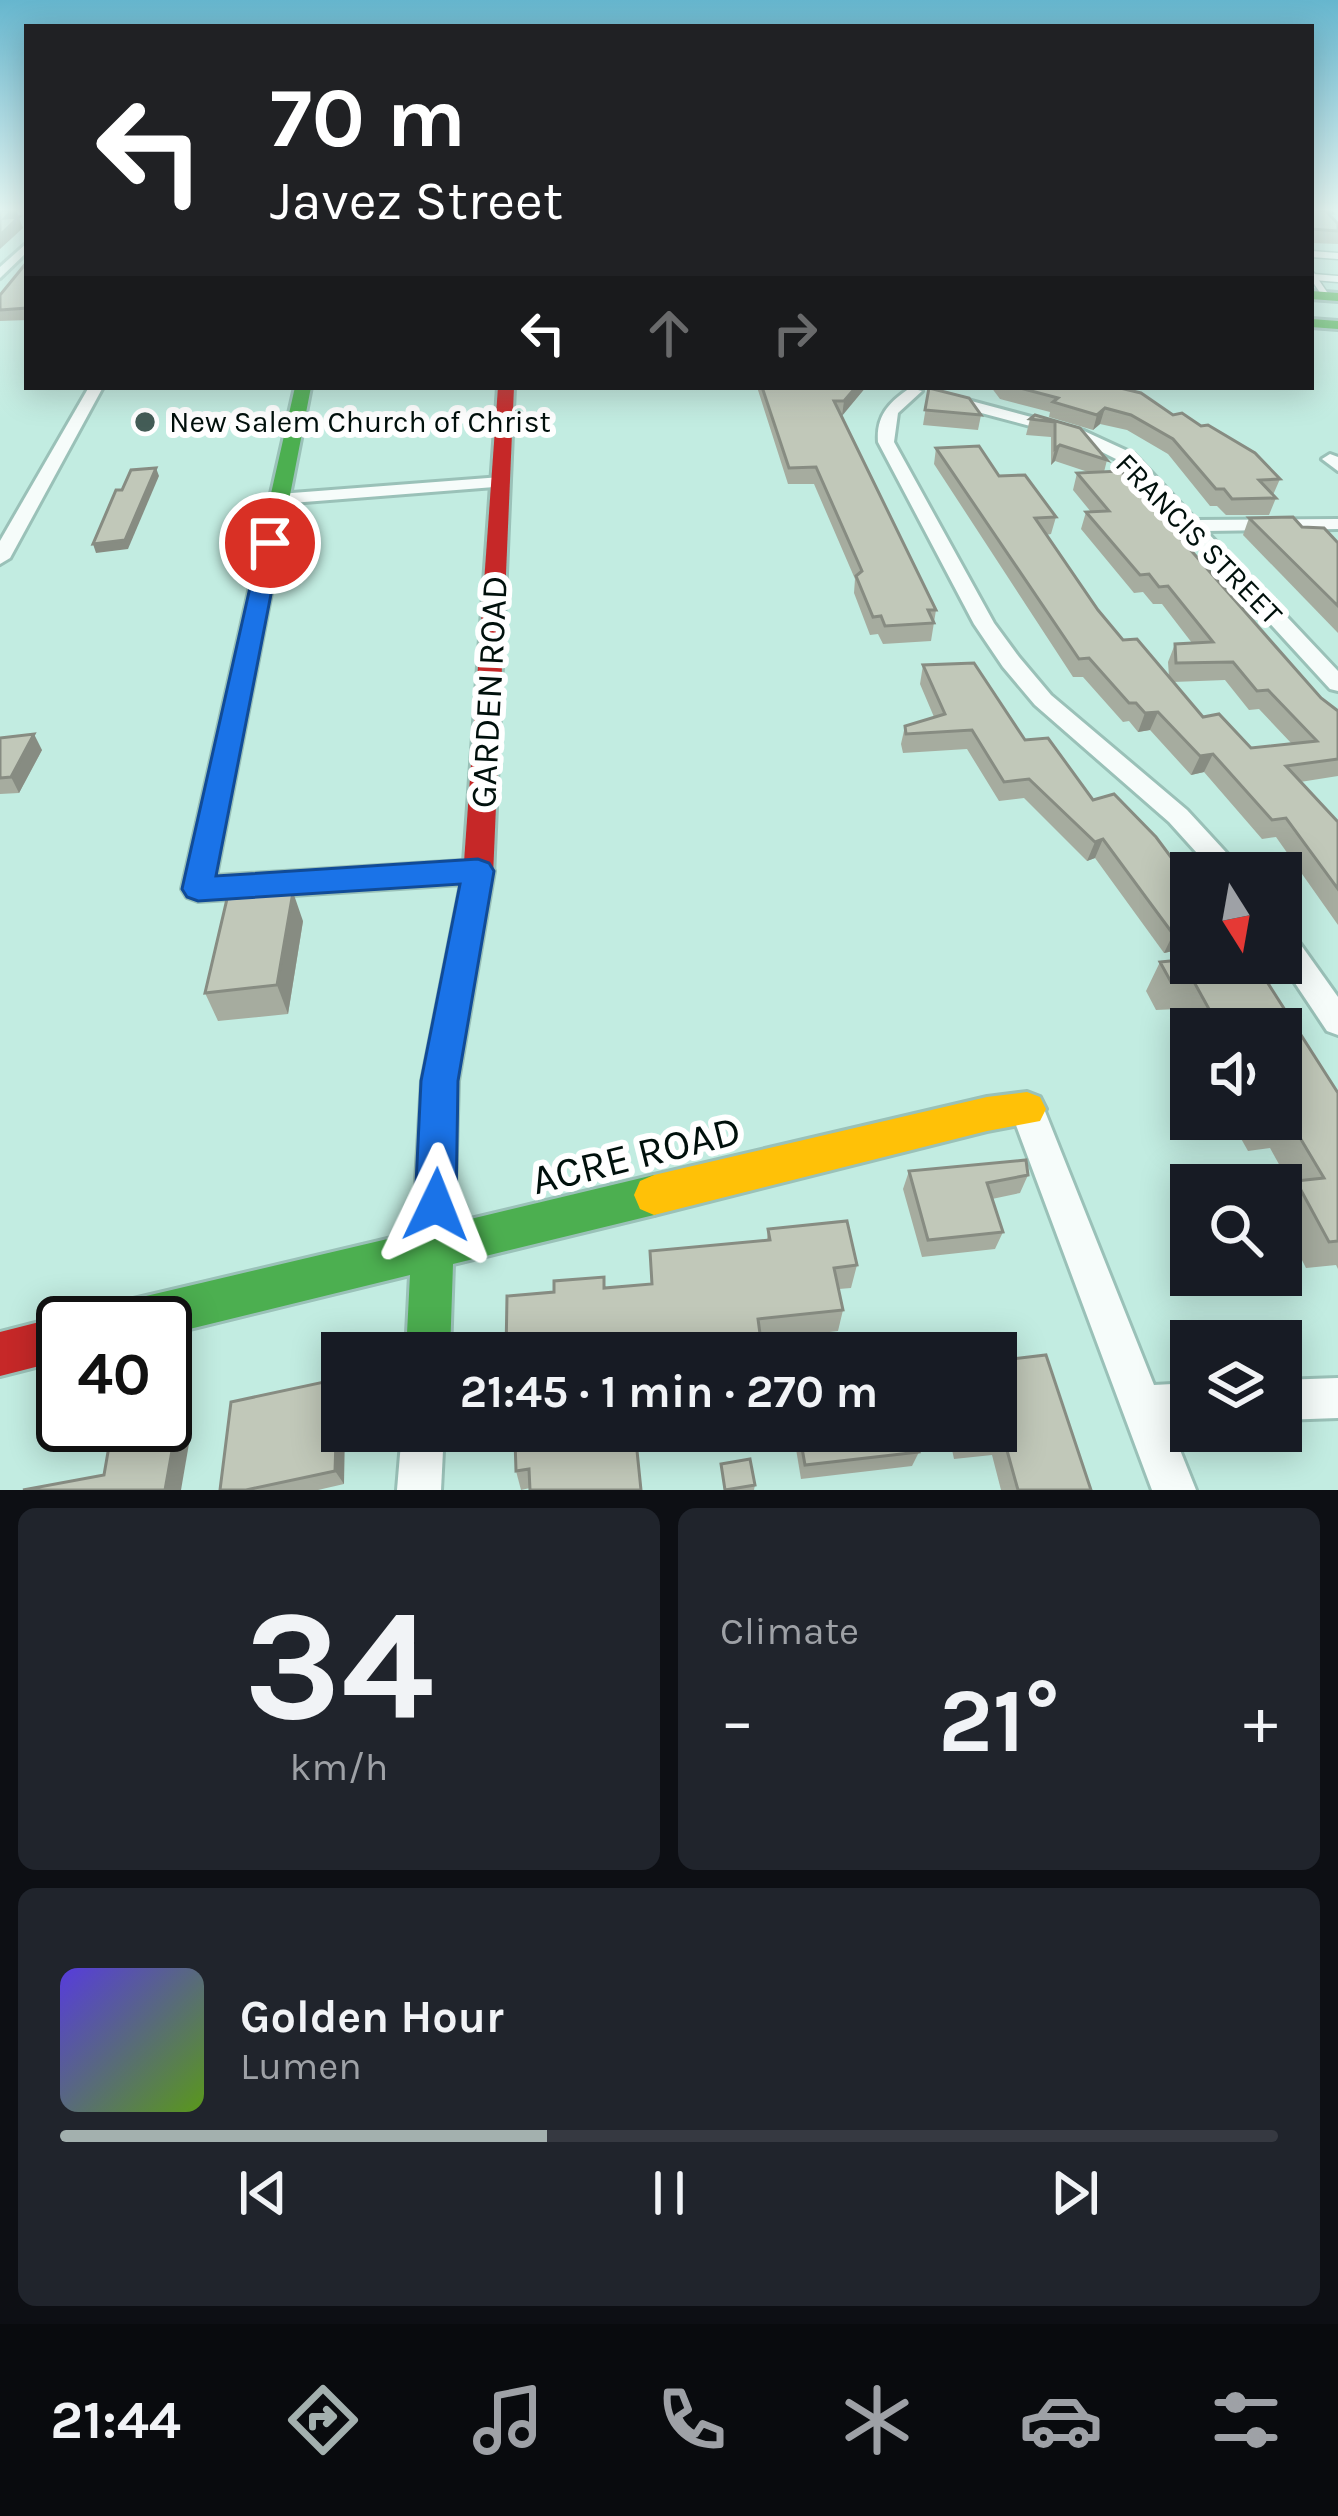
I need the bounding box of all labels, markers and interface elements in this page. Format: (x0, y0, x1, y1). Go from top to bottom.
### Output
text: 70 m (270, 69, 466, 167)
icon: left (72, 72, 228, 228)
text: Javez Street (270, 169, 563, 233)
icon: left (510, 300, 576, 366)
icon: ahead (636, 300, 702, 366)
icon: right (762, 300, 828, 366)
place label: New Salem Church of Christ (169, 404, 551, 440)
marker: New Salem Church of Christ (132, 409, 158, 435)
street label: FRANCIS STREET (1108, 446, 1290, 632)
pin (219, 492, 321, 594)
icon: arrive (237, 510, 303, 576)
street label: GARDEN ROAD (462, 575, 516, 809)
north arrow (1170, 852, 1302, 984)
map controls (1170, 852, 1302, 1452)
button: sound (1170, 1008, 1302, 1140)
street label: ACRE ROAD (526, 1105, 746, 1205)
position arrow (373, 1142, 499, 1268)
button: search (1170, 1164, 1302, 1296)
speed limit sign: 40 (36, 1296, 192, 1452)
button: layers (1170, 1320, 1302, 1452)
text: 21:45 · 1 min · 270 m (460, 1366, 878, 1418)
text: 34 (244, 1575, 434, 1757)
text: Climate (720, 1608, 859, 1654)
text: 21° (938, 1668, 1060, 1774)
text: − (720, 1682, 755, 1760)
text: + (1243, 1682, 1278, 1760)
text: km/h (290, 1744, 388, 1790)
text: Golden Hour (240, 1991, 504, 2043)
text: Lumen (240, 2043, 362, 2089)
icon: previous (230, 2160, 296, 2226)
icon: pause (636, 2160, 702, 2226)
icon: next (1042, 2160, 1108, 2226)
icon: directions (281, 2378, 365, 2462)
icon: music (466, 2378, 550, 2462)
icon: phone (650, 2378, 734, 2462)
icon: climate (835, 2378, 919, 2462)
icon: car (1019, 2378, 1103, 2462)
icon: filters (1204, 2378, 1288, 2462)
text: 21:44 (50, 2388, 181, 2452)

